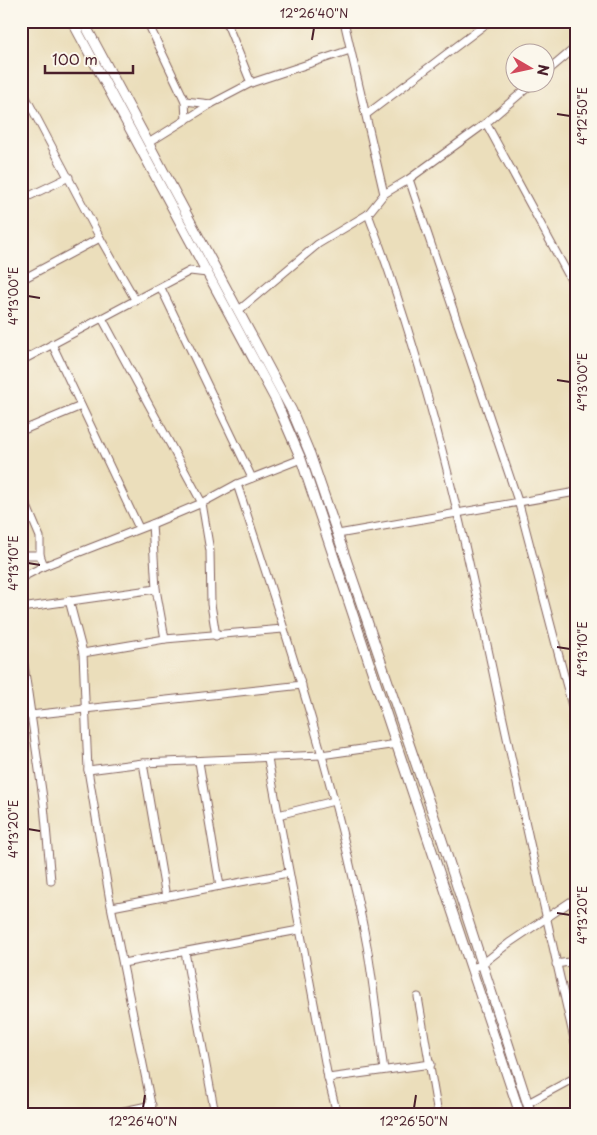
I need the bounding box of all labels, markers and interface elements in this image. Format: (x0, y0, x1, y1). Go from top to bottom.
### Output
text: 12°26'40"N (280, 4, 348, 22)
scale bar (45, 42, 132, 74)
north arrow (504, 42, 554, 92)
text: 100 m (52, 47, 98, 70)
text: N (532, 63, 555, 77)
text: 4°12'50"E (573, 87, 591, 145)
text: 4°13'00"E (4, 267, 22, 325)
text: 4°13'00"E (573, 353, 591, 411)
text: 4°13'10"E (4, 535, 22, 591)
text: 4°13'10"E (573, 621, 591, 677)
text: 4°13'20"E (4, 800, 22, 858)
text: 4°13'20"E (573, 886, 591, 944)
text: 12°26'40"N (109, 1112, 177, 1130)
text: 12°26'50"N (380, 1112, 448, 1130)

